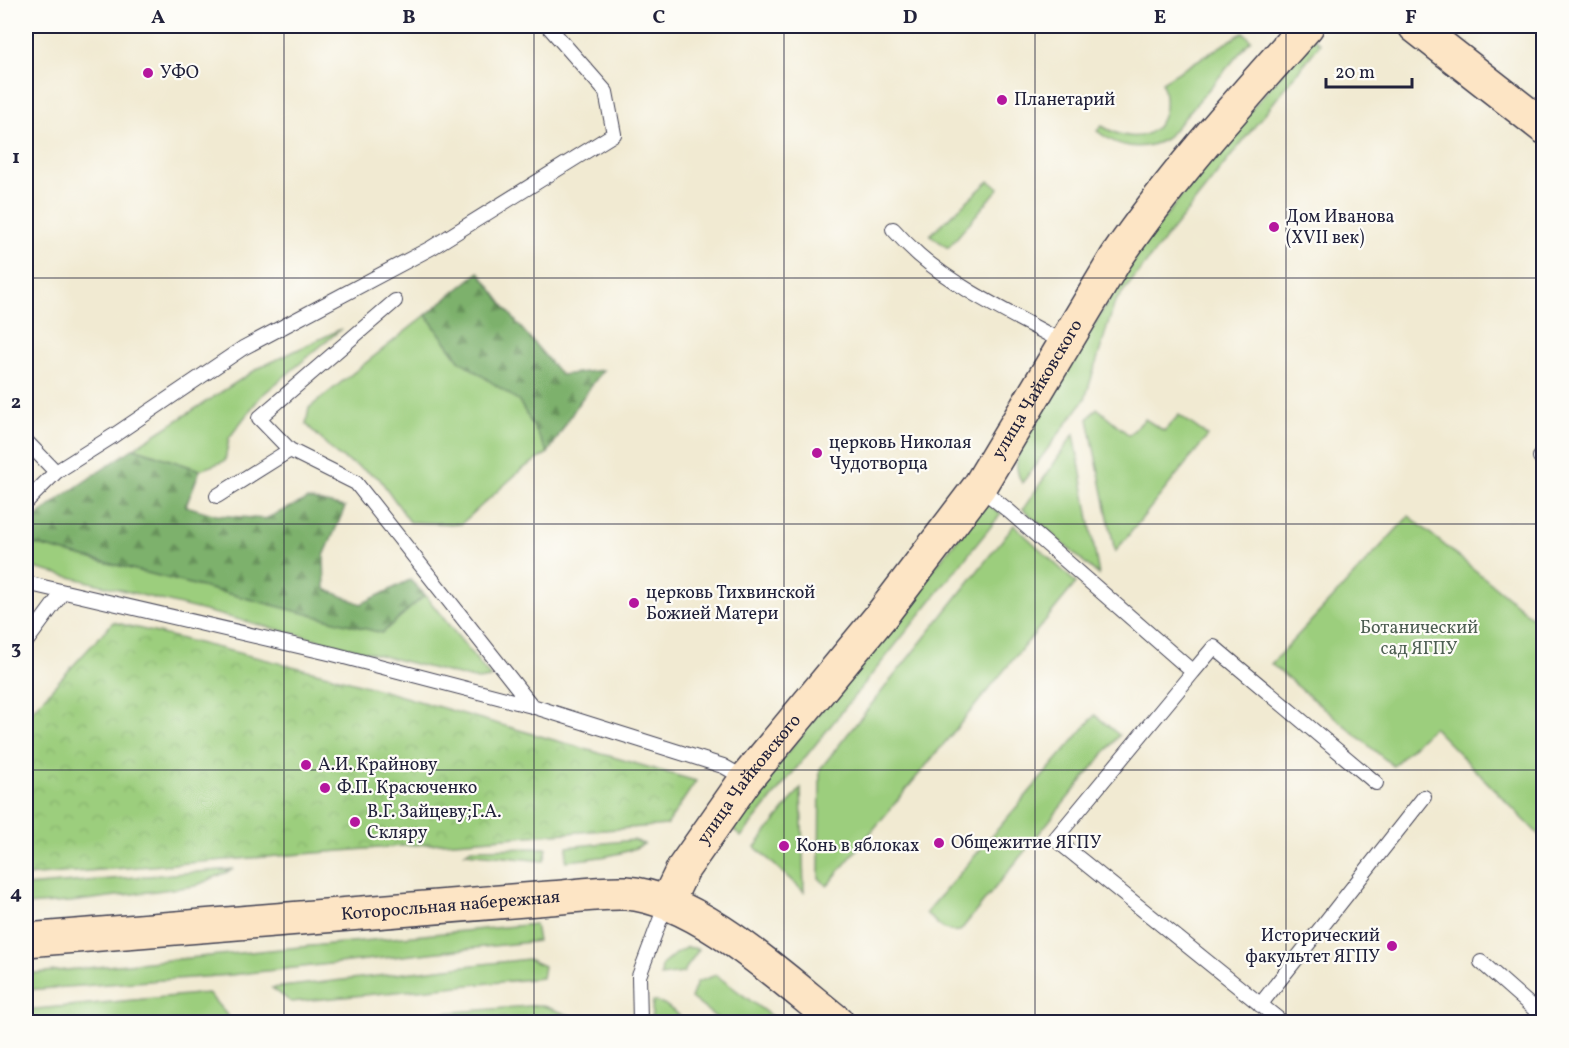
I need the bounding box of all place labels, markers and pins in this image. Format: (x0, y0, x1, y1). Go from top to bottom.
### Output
place label: УФО (160, 61, 199, 86)
marker: УФО (141, 66, 155, 80)
place label: Планетарий (1014, 88, 1115, 113)
marker: Планетарий (995, 93, 1009, 107)
place label: Дом Иванова (XVII век) (1286, 205, 1395, 251)
marker: Дом Иванова (XVII век) (1267, 220, 1281, 234)
place label: церковь Николая Чудотворца (829, 431, 971, 477)
marker: церковь Николая Чудотворца (810, 446, 824, 460)
place label: церковь Тихвинской Божией Матери (646, 581, 815, 627)
marker: церковь Тихвинской Божией Матери (627, 596, 641, 610)
place label: А.И. Крайнову (318, 753, 438, 778)
marker: А.И. Крайнову (299, 758, 313, 772)
place label: Ф.П. Красюченко (337, 776, 477, 801)
marker: Ф.П. Красюченко (318, 781, 332, 795)
place label: В.Г. Зайцеву;Г.А. Скляру (367, 800, 501, 846)
marker: В.Г. Зайцеву;Г.А. Скляру (348, 815, 362, 829)
place label: Общежитие ЯГПУ (951, 831, 1102, 856)
place label: Конь в яблоках (796, 834, 920, 859)
marker: Общежитие ЯГПУ (932, 836, 946, 850)
marker: Конь в яблоках (777, 839, 791, 853)
place label: Исторический факультет ЯГПУ (1245, 924, 1380, 970)
marker: Исторический факультет ЯГПУ (1385, 939, 1399, 953)

